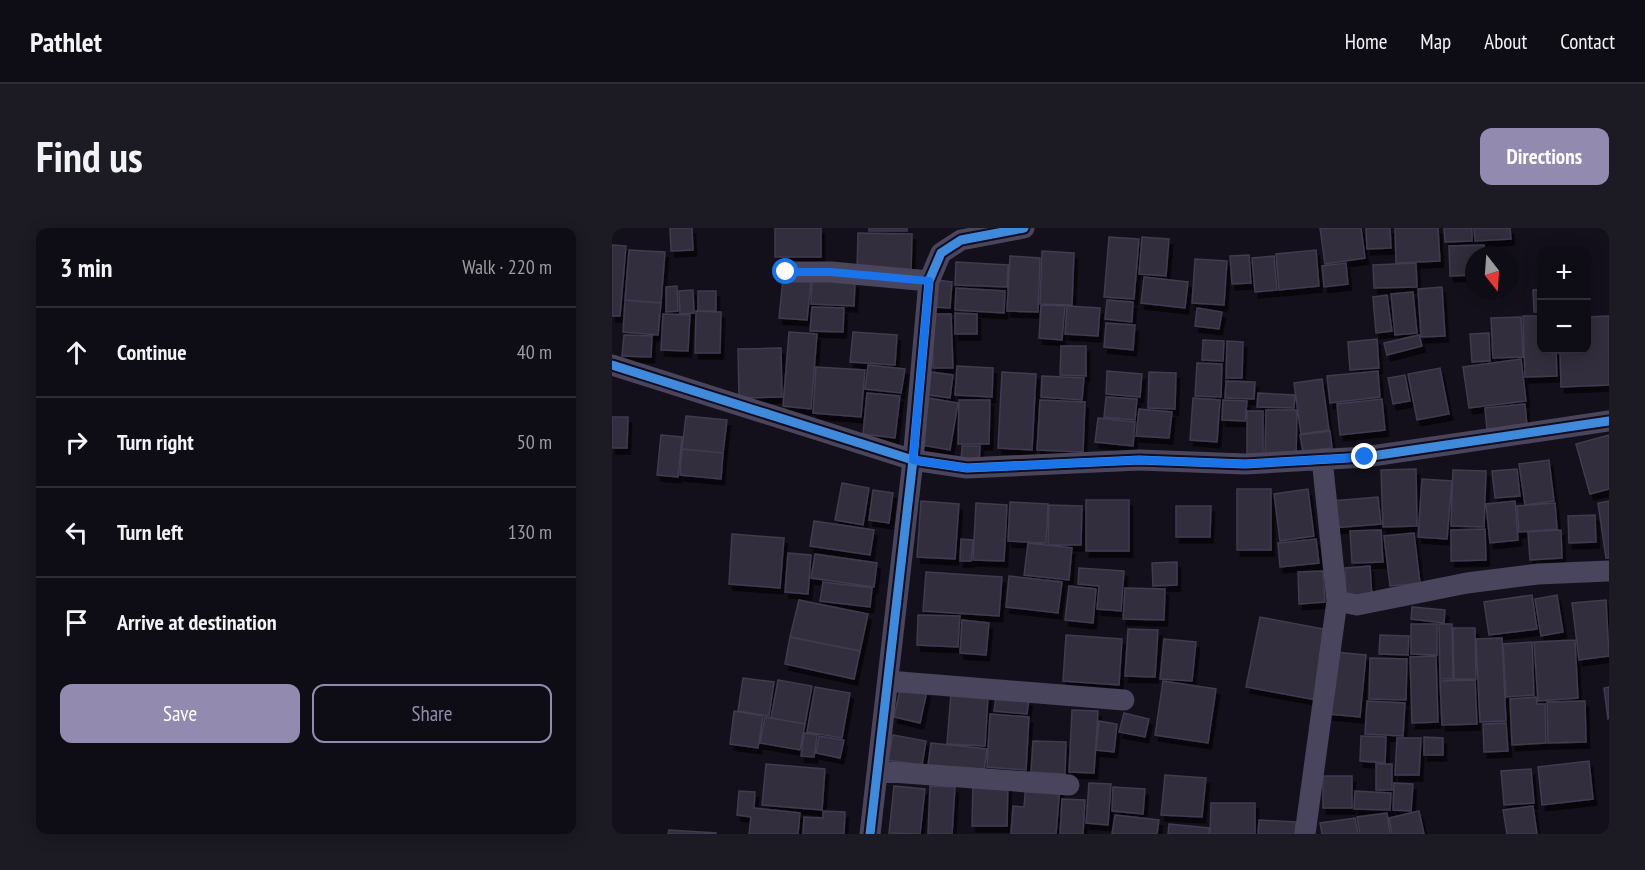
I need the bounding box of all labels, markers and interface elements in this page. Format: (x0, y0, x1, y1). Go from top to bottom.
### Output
text: Pathlet (30, 23, 102, 60)
text: Home (1345, 28, 1387, 55)
text: Map (1420, 28, 1451, 55)
text: About (1484, 28, 1527, 55)
text: Contact (1560, 28, 1615, 55)
button: Directions (1480, 128, 1609, 185)
text: Find us (36, 129, 143, 184)
north arrow (1465, 246, 1519, 300)
map controls (1537, 246, 1591, 354)
button: + (1537, 246, 1591, 300)
text: 3 min (60, 251, 113, 284)
text: Walk · 220 m (462, 254, 552, 280)
route start (772, 258, 798, 284)
button: − (1537, 300, 1591, 354)
icon: ahead (60, 336, 93, 369)
text: Continue (117, 338, 187, 366)
text: 40 m (517, 339, 552, 365)
icon: right (60, 426, 93, 459)
text: Turn right (117, 428, 194, 456)
text: 50 m (517, 429, 552, 455)
route end (1351, 443, 1377, 469)
icon: left (60, 516, 93, 549)
text: Turn left (117, 518, 183, 546)
text: 130 m (508, 519, 552, 545)
icon: arrive (60, 606, 93, 639)
text: Arrive at destination (117, 608, 277, 636)
button: Save (60, 684, 300, 743)
button: Share (312, 684, 552, 743)

